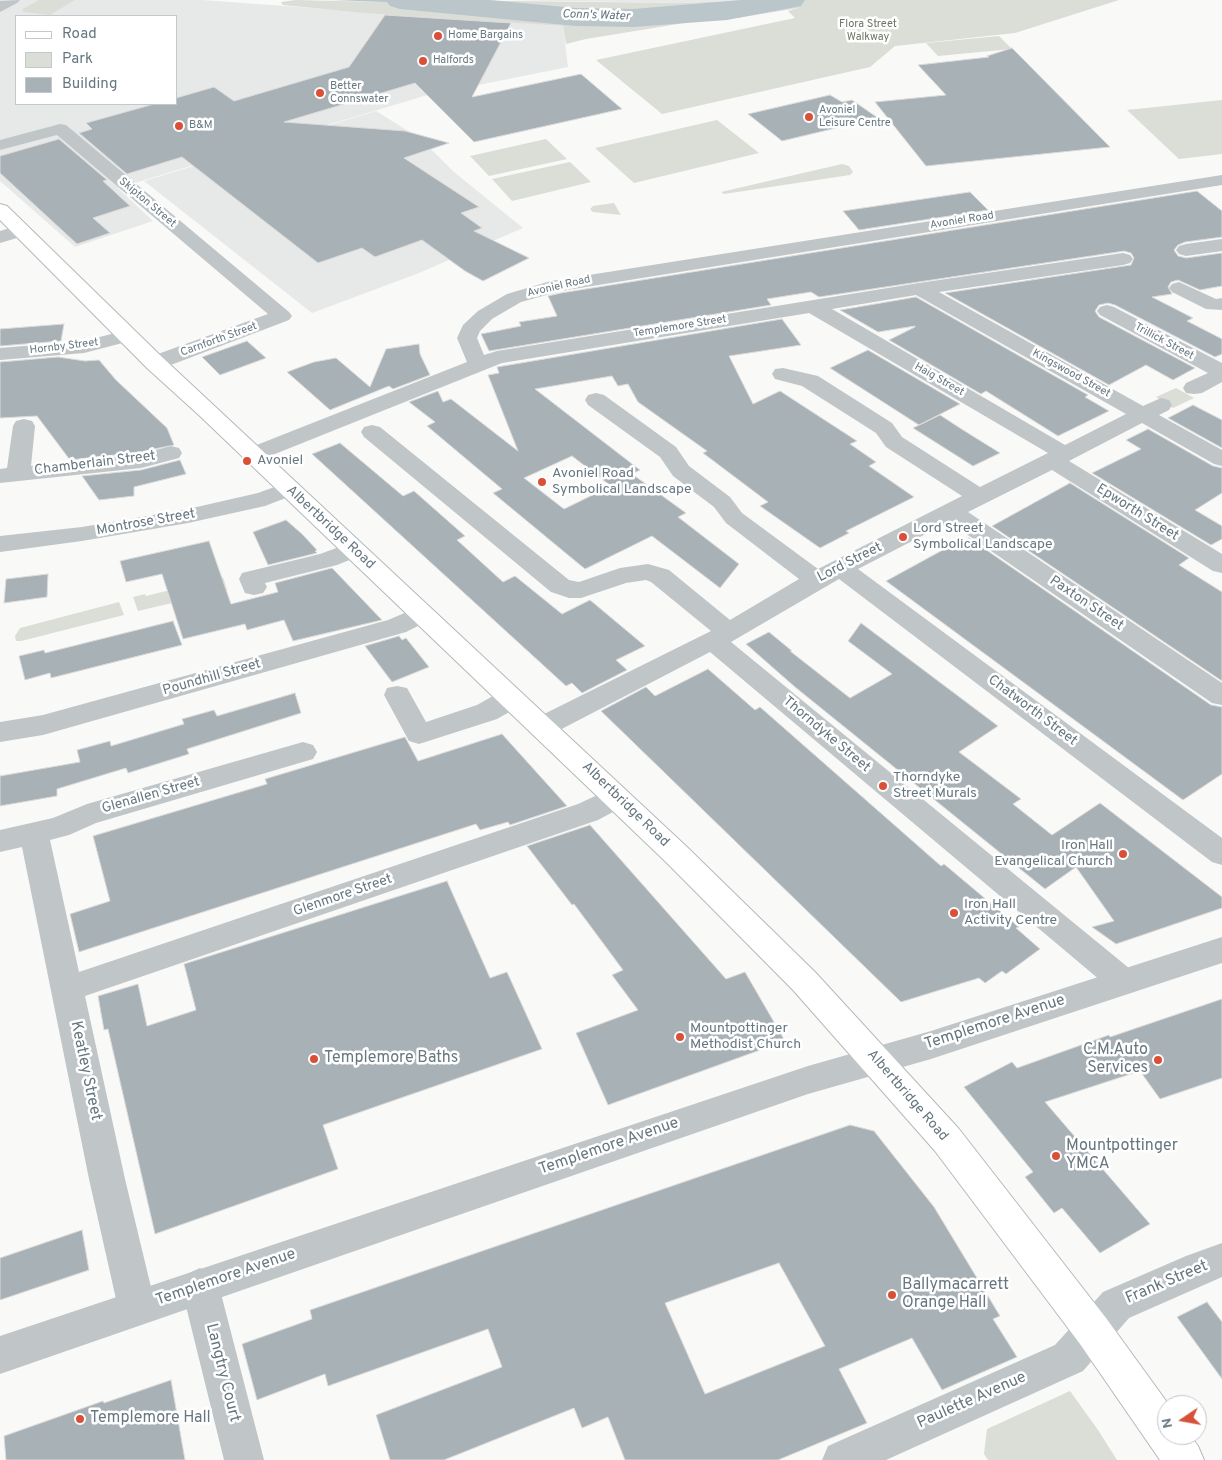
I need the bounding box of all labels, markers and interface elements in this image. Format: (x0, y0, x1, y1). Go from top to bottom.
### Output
water label: Conn's Water (562, 8, 630, 24)
legend (15, 15, 178, 105)
park label: Flora Street Walkway (839, 18, 897, 44)
text: Road (62, 25, 97, 44)
place label: Home Bargains (448, 29, 523, 43)
marker: Home Bargains (432, 30, 444, 42)
text: Park (62, 50, 93, 69)
place label: Halfords (433, 54, 474, 68)
marker: Halfords (417, 55, 429, 67)
text: Building (62, 75, 117, 94)
place label: Better Connswater (330, 80, 389, 106)
marker: Better Connswater (314, 87, 326, 99)
place label: Avoniel Leisure Centre (819, 104, 891, 130)
marker: Avoniel Leisure Centre (803, 111, 815, 123)
place label: B&M (189, 119, 213, 133)
marker: B&M (173, 120, 185, 132)
street label: Skipton Street (116, 175, 178, 231)
street label: Avoniel Road (929, 209, 995, 233)
street label: Avoniel Road (526, 273, 592, 301)
street label: Templemore Street (632, 313, 728, 341)
street label: Carnforth Street (179, 320, 259, 360)
street label: Trillick Street (1132, 321, 1196, 363)
street label: Hornby Street (29, 336, 99, 358)
street label: Kingswood Street (1030, 347, 1112, 401)
street label: Haig Street (912, 361, 966, 399)
street label: Chamberlain Street (34, 448, 156, 480)
place label: Avoniel (257, 453, 303, 469)
marker: Avoniel (241, 455, 253, 467)
place label: Avoniel Road Symbolical Landscape (552, 466, 692, 498)
marker: Avoniel Road Symbolical Landscape (536, 476, 548, 488)
street label: Epworth Street (1093, 481, 1181, 545)
street label: Albertbridge Road (282, 483, 378, 573)
street label: Montrose Street (95, 506, 197, 540)
place label: Lord Street Symbolical Landscape (913, 521, 1053, 554)
marker: Lord Street Symbolical Landscape (897, 531, 909, 543)
street label: Lord Street (815, 540, 885, 586)
street label: Paxton Street (1046, 573, 1126, 635)
street label: Poundhill Street (161, 656, 263, 700)
street label: Chatworth Street (984, 672, 1080, 750)
street label: Thorndyke Street (779, 693, 873, 777)
street label: Albertbridge Road (578, 759, 672, 851)
place label: Thorndyke Street Murals (893, 770, 977, 802)
street label: Glenallen Street (100, 774, 202, 818)
marker: Thorndyke Street Murals (877, 780, 889, 792)
place label: Iron Hall Evangelical Church (994, 838, 1113, 870)
marker: Iron Hall Evangelical Church (1117, 848, 1129, 860)
street label: Glenmore Street (291, 871, 395, 921)
place label: Iron Hall Activity Centre (964, 897, 1057, 930)
marker: Iron Hall Activity Centre (948, 907, 960, 919)
street label: Templemore Avenue (922, 991, 1068, 1055)
street label: Keatley Street (65, 1019, 105, 1123)
place label: Mountpottinger Methodist Church (690, 1021, 801, 1054)
marker: Mountpottinger Methodist Church (674, 1031, 686, 1043)
place label: C.M.Auto Services (1083, 1041, 1148, 1079)
street label: Albertbridge Road (863, 1047, 951, 1145)
place label: Templemore Baths (324, 1049, 458, 1069)
marker: Templemore Baths (308, 1053, 320, 1065)
marker: C.M.Auto Services (1152, 1054, 1164, 1066)
street label: Templemore Avenue (537, 1114, 681, 1180)
place label: Mountpottinger YMCA (1066, 1137, 1178, 1175)
marker: Mountpottinger YMCA (1050, 1150, 1062, 1162)
street label: Templemore Avenue (154, 1245, 298, 1311)
street label: Frank Street (1123, 1257, 1211, 1309)
place label: Ballymacarrett Orange Hall (902, 1276, 1009, 1314)
marker: Ballymacarrett Orange Hall (886, 1289, 898, 1301)
street label: Langtry Court (200, 1322, 244, 1424)
street label: Paulette Avenue (914, 1368, 1030, 1434)
north arrow (1157, 1395, 1207, 1445)
place label: Templemore Hall (90, 1409, 211, 1429)
marker: Templemore Hall (74, 1413, 86, 1425)
text: N (1158, 1416, 1177, 1430)

